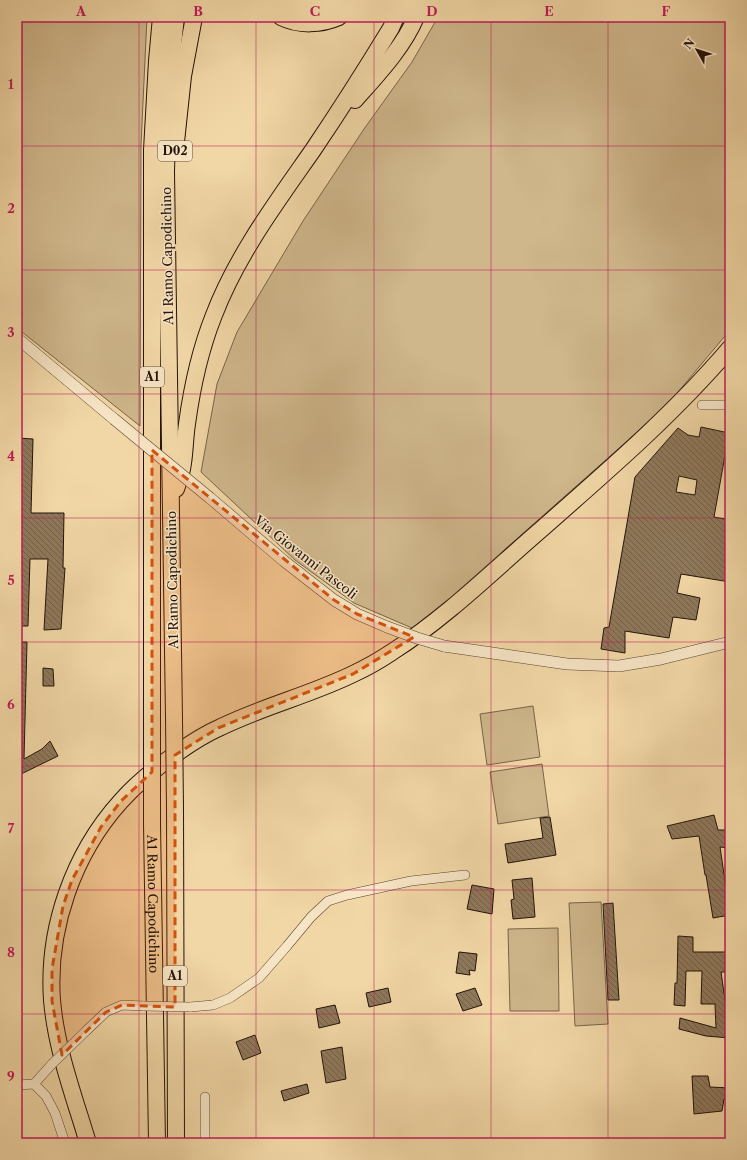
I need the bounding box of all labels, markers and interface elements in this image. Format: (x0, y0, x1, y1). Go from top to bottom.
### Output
text: A (75, 3, 87, 19)
text: B (193, 3, 203, 19)
text: C (310, 3, 320, 19)
text: D (426, 3, 438, 19)
text: E (544, 3, 554, 19)
text: F (662, 3, 671, 19)
north arrow (677, 30, 717, 70)
text: N (681, 35, 698, 52)
text: 1 (8, 76, 14, 92)
road number: D02 (158, 141, 192, 161)
street label: A1 Ramo Capodichino (158, 187, 176, 326)
text: 2 (7, 200, 15, 216)
text: 3 (7, 324, 15, 340)
road number: A1 (140, 367, 164, 387)
text: 4 (7, 448, 15, 464)
street label: A1 Ramo Capodichino (163, 511, 181, 650)
street label: Via Giovanni Pascoli (251, 511, 361, 602)
text: 5 (7, 572, 15, 588)
text: 6 (7, 696, 15, 712)
text: 7 (8, 820, 15, 836)
street label: A1 Ramo Capodichino (144, 834, 162, 973)
text: 8 (7, 944, 15, 960)
road number: A1 (163, 966, 187, 986)
text: 9 (7, 1068, 15, 1084)

